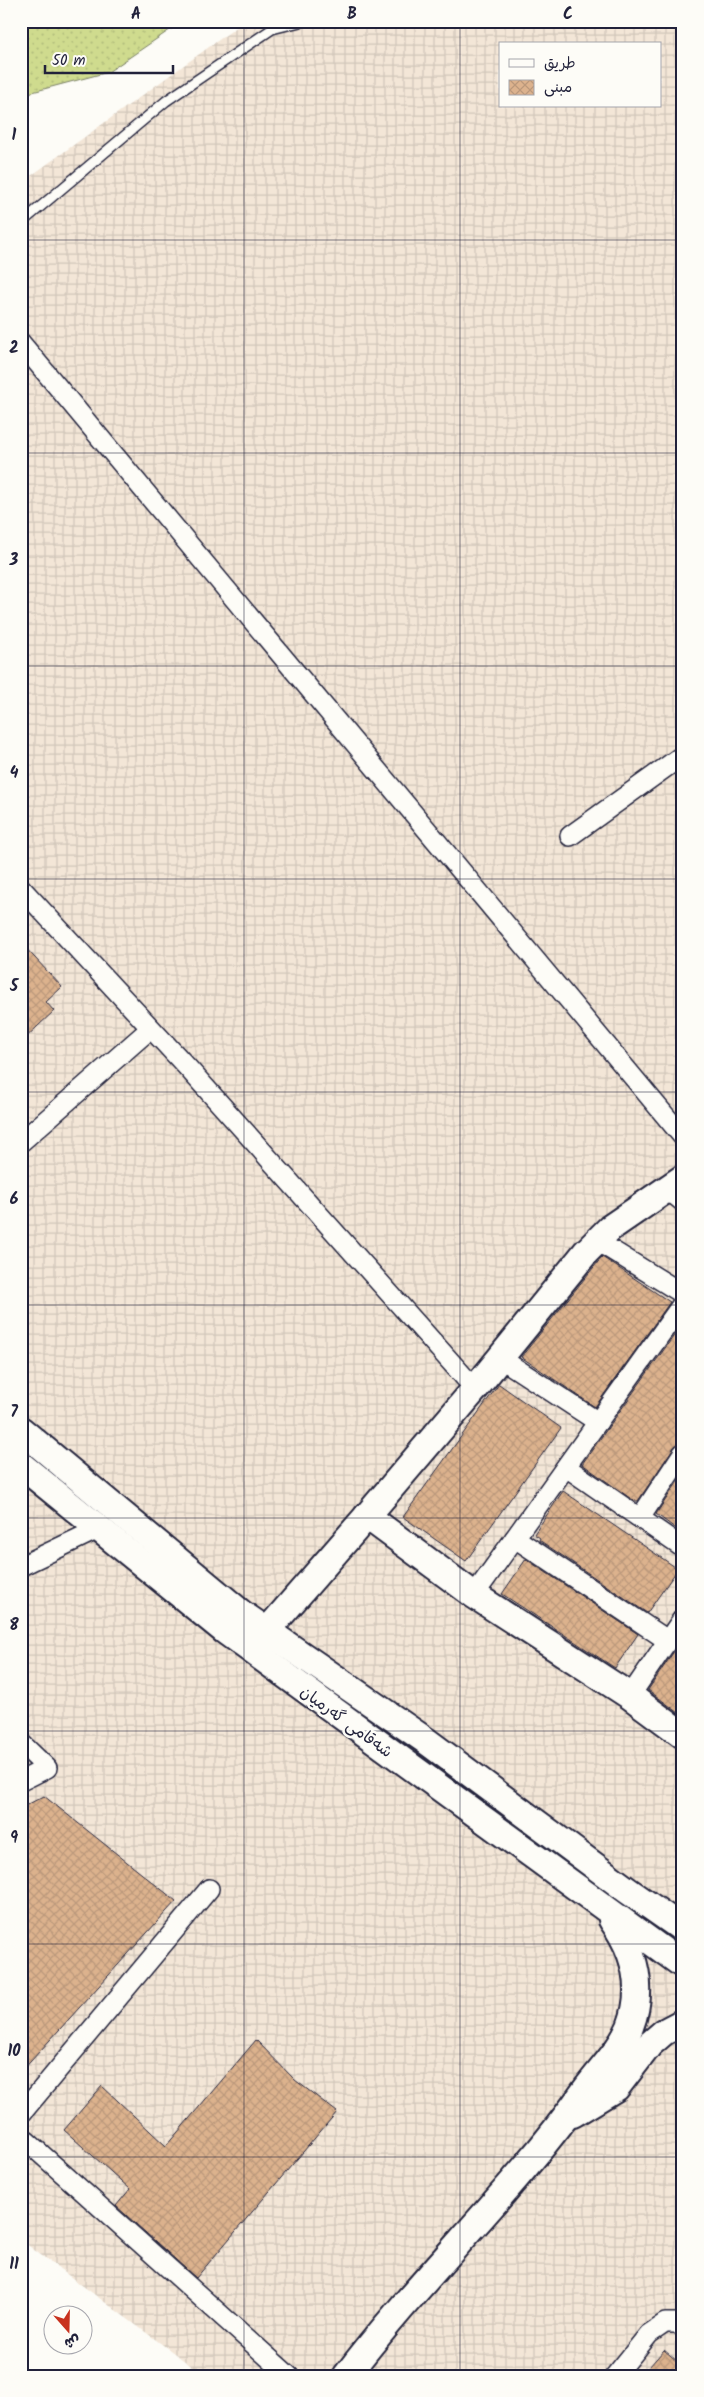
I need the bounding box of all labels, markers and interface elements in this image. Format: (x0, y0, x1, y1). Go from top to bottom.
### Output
text: A (131, 2, 141, 27)
text: B (347, 2, 357, 27)
text: C (563, 2, 573, 27)
scale bar (45, 42, 172, 74)
legend (499, 42, 662, 108)
text: 50 m (52, 49, 86, 73)
text: طريق (544, 52, 576, 76)
text: مبنى (544, 76, 572, 100)
text: 1 (12, 123, 17, 148)
text: 2 (9, 336, 19, 361)
text: 3 (9, 548, 19, 573)
text: 4 (10, 761, 19, 786)
text: 5 (9, 974, 20, 999)
text: 6 (10, 1187, 19, 1212)
text: 7 (10, 1400, 18, 1425)
text: 8 (9, 1613, 19, 1638)
street label: شەقامی گەرمیان (295, 1680, 398, 1764)
text: 9 (10, 1826, 18, 1851)
text: 10 (7, 2039, 21, 2064)
text: 11 (9, 2252, 19, 2277)
north arrow (42, 2304, 92, 2354)
text: ش (61, 2328, 83, 2354)

